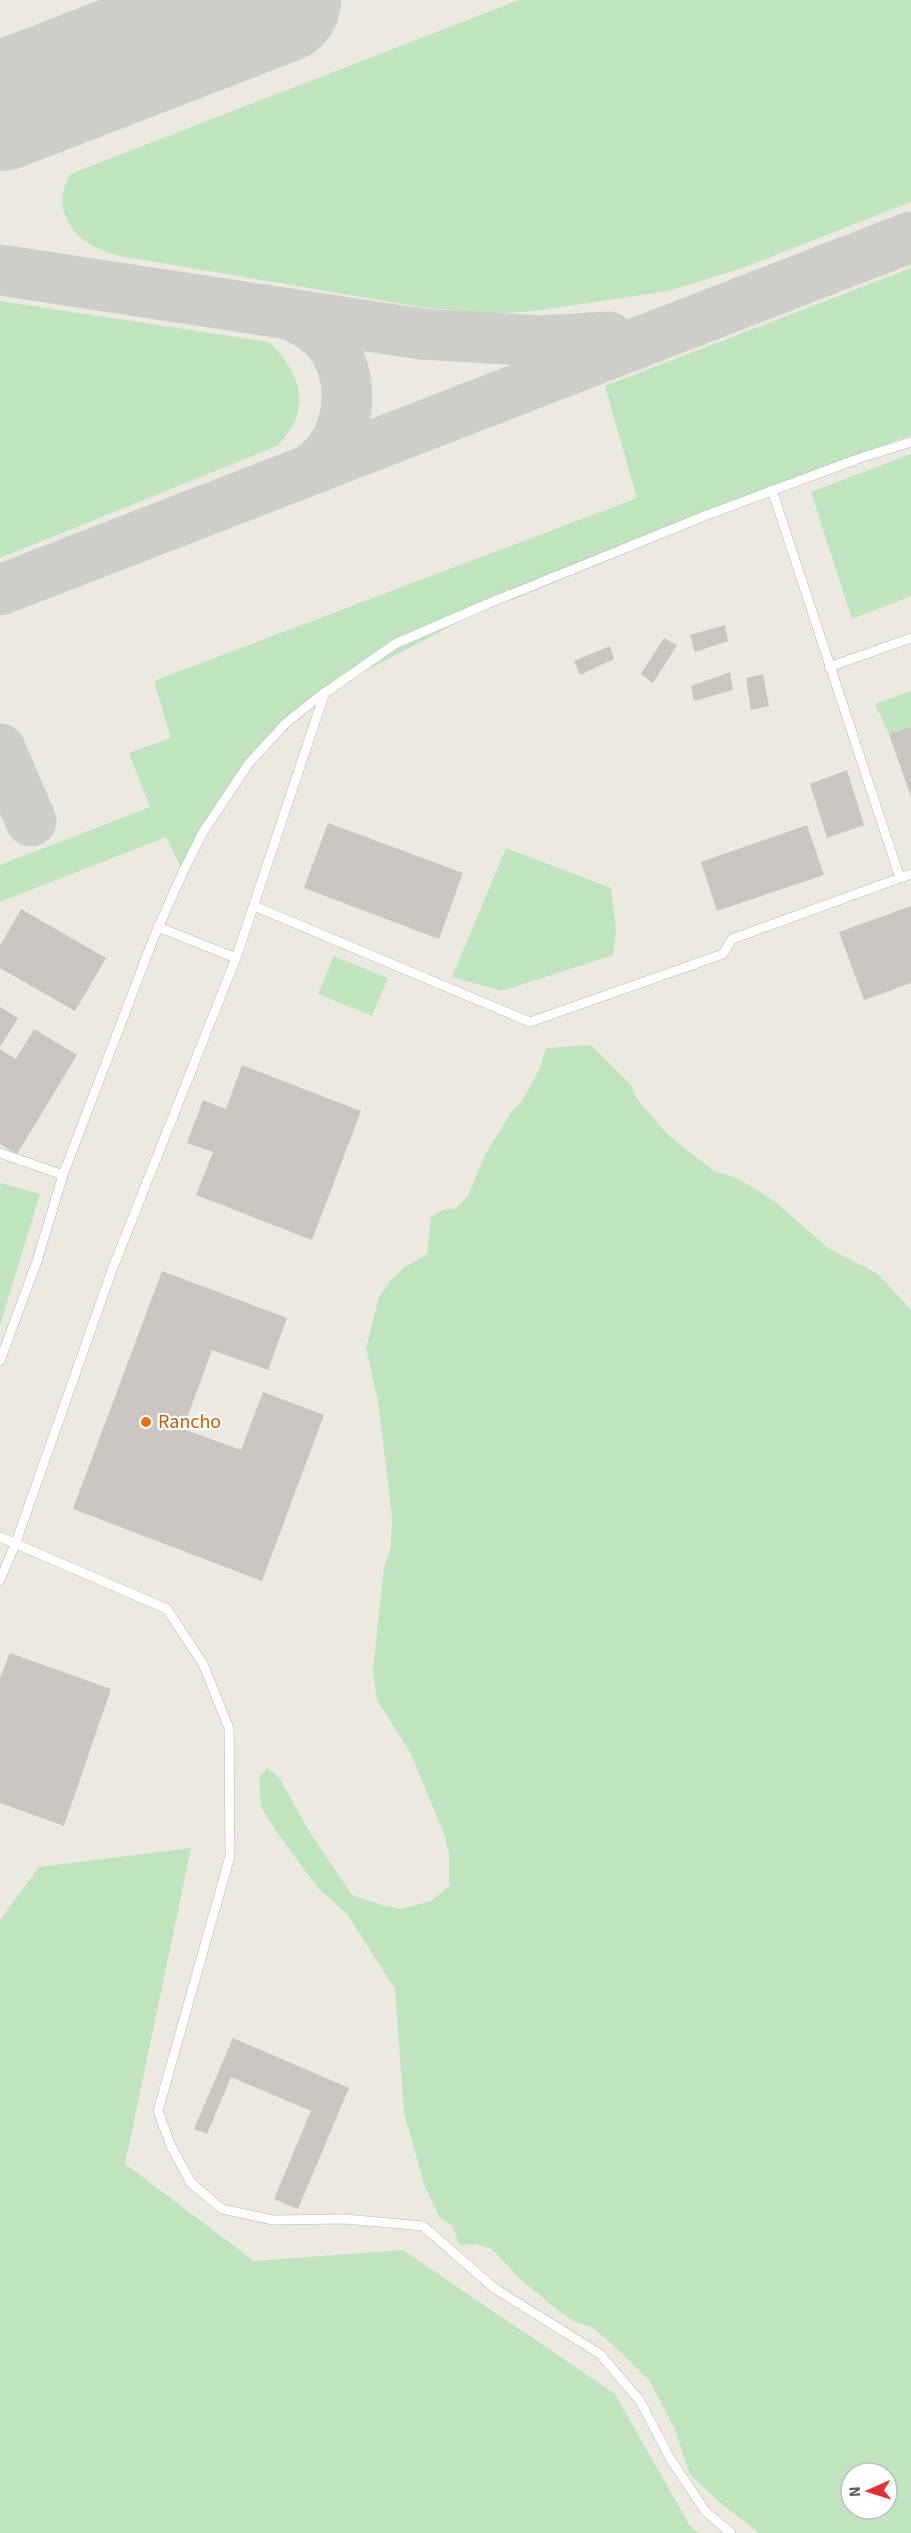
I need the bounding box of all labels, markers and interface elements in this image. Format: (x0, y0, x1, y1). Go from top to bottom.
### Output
place label: Rancho (158, 1408, 221, 1436)
marker: Rancho (139, 1415, 153, 1429)
north arrow (839, 2461, 899, 2521)
text: N (844, 2486, 866, 2498)

